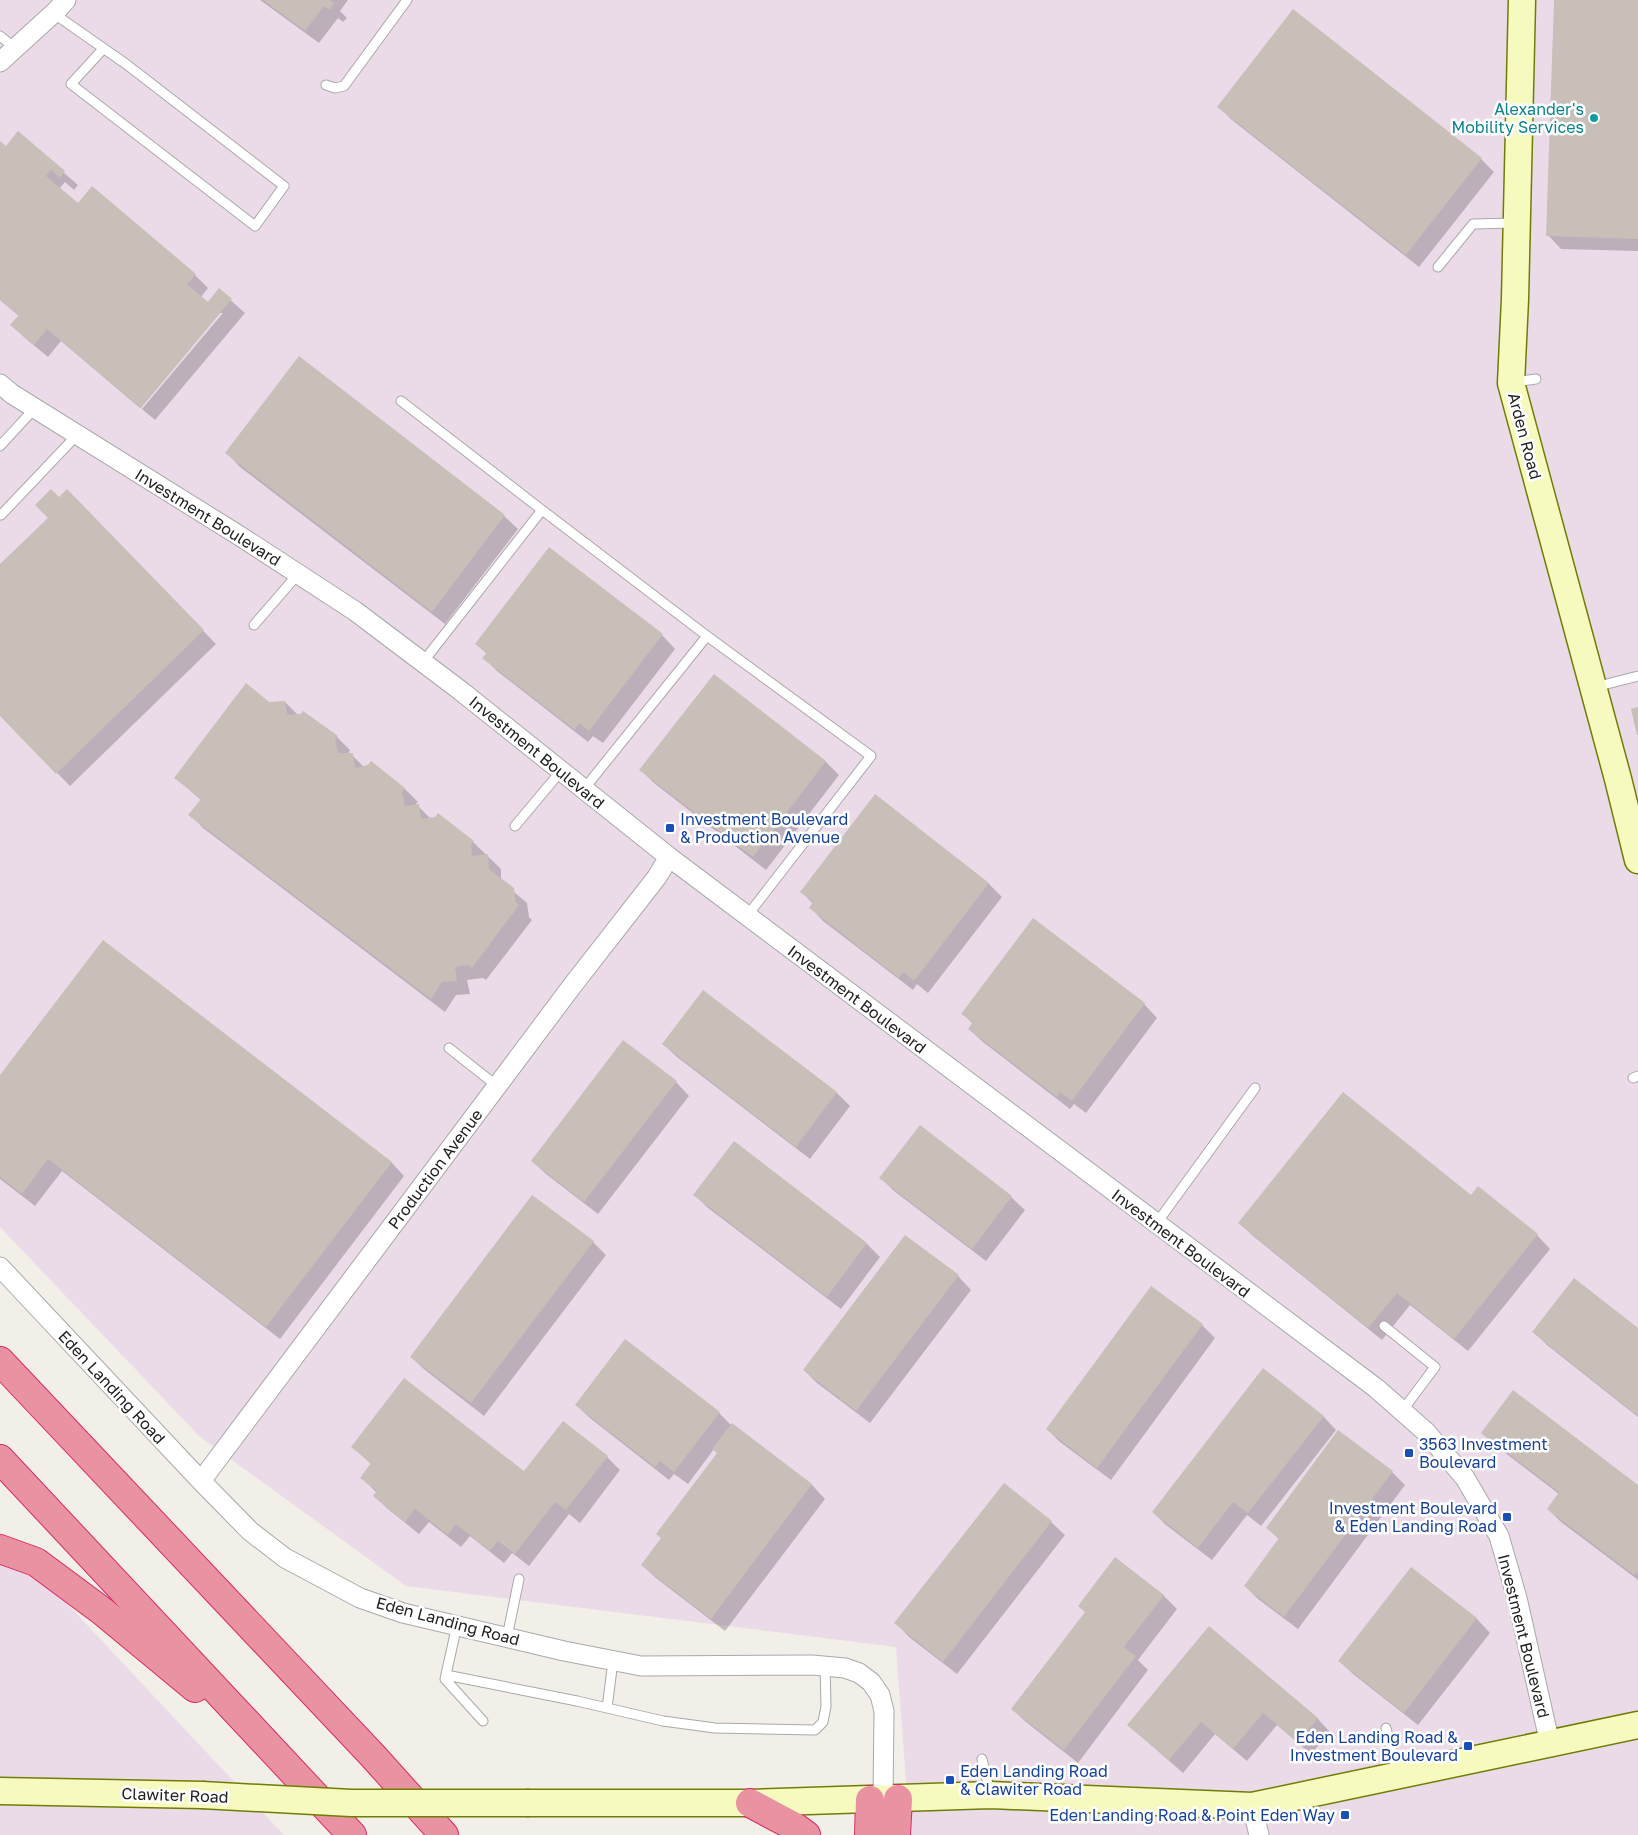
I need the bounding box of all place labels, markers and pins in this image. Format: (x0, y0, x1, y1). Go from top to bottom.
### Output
place label: Alexander's Mobility Services (1451, 99, 1584, 137)
marker: Alexander's Mobility Services (1588, 112, 1600, 124)
place label: Investment Boulevard & Production Avenue (680, 809, 848, 847)
marker: Investment Boulevard & Production Avenue (664, 822, 676, 834)
place label: 3563 Investment Boulevard (1419, 1434, 1548, 1472)
marker: 3563 Investment Boulevard (1403, 1447, 1415, 1459)
place label: Investment Boulevard & Eden Landing Road (1329, 1498, 1497, 1536)
marker: Investment Boulevard & Eden Landing Road (1501, 1511, 1513, 1523)
place label: Eden Landing Road & Investment Boulevard (1290, 1727, 1458, 1765)
marker: Eden Landing Road & Investment Boulevard (1462, 1740, 1474, 1752)
place label: Eden Landing Road & Clawiter Road (960, 1761, 1108, 1799)
marker: Eden Landing Road & Clawiter Road (944, 1774, 956, 1786)
place label: Eden Landing Road & Point Eden Way (1049, 1805, 1335, 1825)
marker: Eden Landing Road & Point Eden Way (1339, 1809, 1351, 1821)

